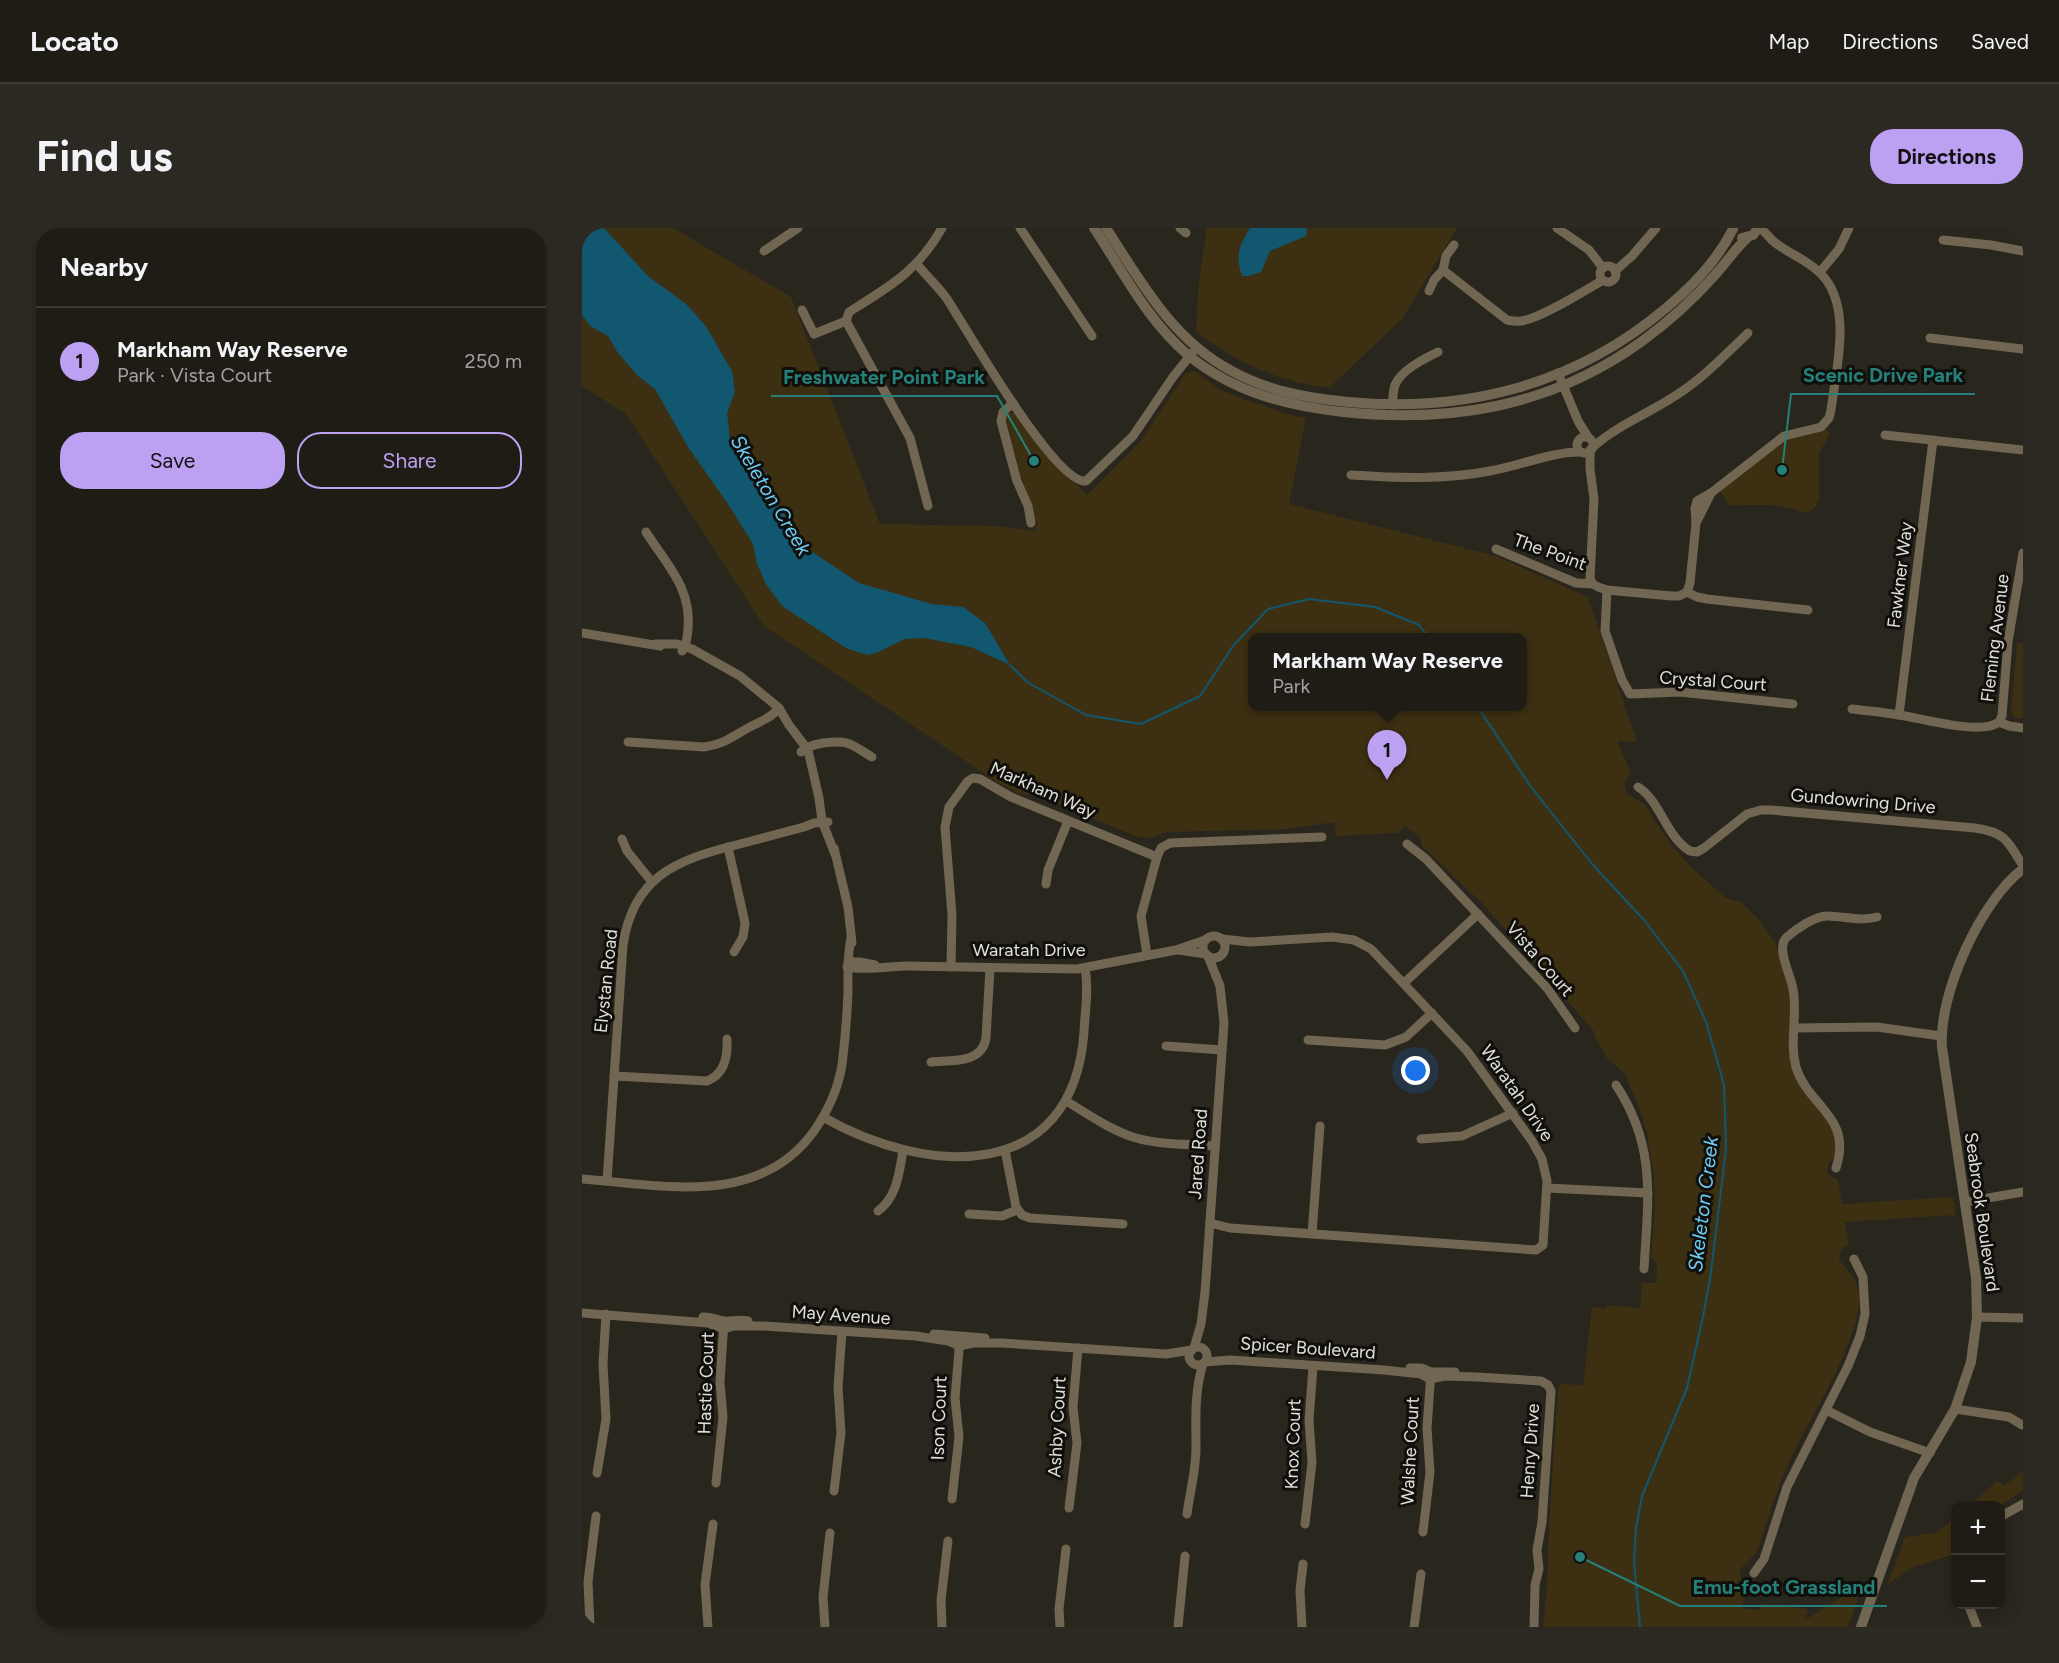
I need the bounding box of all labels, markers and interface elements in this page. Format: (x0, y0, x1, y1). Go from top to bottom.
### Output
text: Locato (30, 24, 119, 58)
text: Map (1768, 29, 1809, 54)
text: Directions (1842, 29, 1938, 54)
text: Saved (1971, 29, 2029, 54)
button: Directions (1870, 129, 2023, 184)
text: Find us (36, 131, 173, 182)
text: Nearby (60, 251, 148, 283)
text: Markham Way Reserve (117, 336, 348, 363)
text: 1 (75, 349, 84, 373)
text: 250 m (465, 349, 522, 373)
callout: Scenic Drive Park (1791, 356, 1975, 394)
callout: Freshwater Point Park (771, 358, 997, 396)
text: Park · Vista Court (117, 363, 272, 387)
text: Scenic Drive Park (1803, 363, 1964, 387)
text: Freshwater Point Park (783, 365, 985, 389)
water label: Skeleton Creek (726, 430, 817, 561)
button: Save (60, 432, 285, 489)
button: Share (297, 432, 522, 489)
street label: Fawkner Way (1883, 520, 1918, 629)
street label: The Point (1511, 529, 1590, 575)
street label: Fleming Avenue (1976, 572, 2014, 703)
popup (1248, 633, 1527, 711)
text: Markham Way Reserve (1272, 647, 1503, 674)
street label: Crystal Court (1659, 666, 1768, 696)
text: Park (1272, 674, 1310, 698)
pin: 1 (1368, 730, 1406, 780)
street label: Markham Way (987, 757, 1100, 823)
street label: Gundowring Drive (1790, 784, 1937, 818)
street label: Vista Court (1502, 917, 1579, 1001)
street label: Elystan Road (590, 928, 622, 1034)
street label: Waratah Drive (972, 939, 1086, 961)
street label: Waratah Drive (1476, 1040, 1559, 1146)
your location (1401, 1056, 1430, 1085)
street label: Jared Road (1184, 1108, 1212, 1200)
street label: Seabrook Boulevard (1960, 1131, 2004, 1293)
water label: Skeleton Creek (1683, 1134, 1723, 1273)
street label: May Avenue (791, 1301, 891, 1329)
street label: Hastie Court (693, 1331, 719, 1435)
street label: Spicer Boulevard (1239, 1332, 1377, 1364)
street label: Ison Court (927, 1375, 951, 1461)
street label: Ashby Court (1043, 1376, 1071, 1478)
street label: Walshe Court (1396, 1396, 1424, 1506)
street label: Knox Court (1280, 1398, 1306, 1490)
street label: Henry Drive (1516, 1403, 1544, 1499)
map controls (1951, 1501, 2005, 1609)
button: + (1951, 1501, 2005, 1555)
button: − (1951, 1555, 2005, 1609)
callout: Emu-foot Grassland (1680, 1568, 1887, 1606)
text: Emu-foot Grassland (1693, 1575, 1875, 1599)

